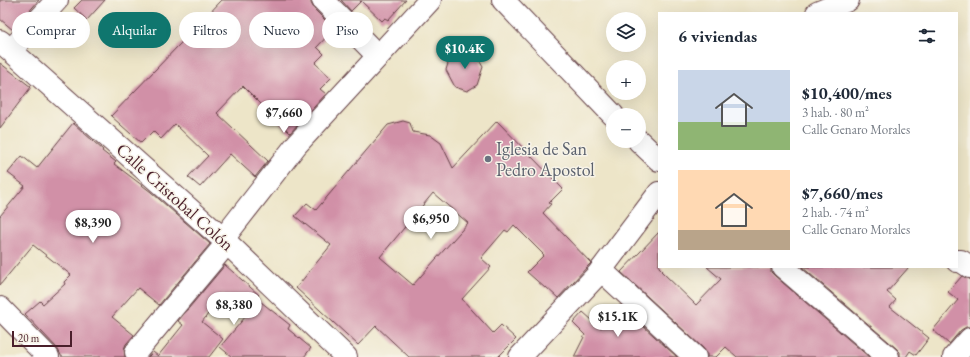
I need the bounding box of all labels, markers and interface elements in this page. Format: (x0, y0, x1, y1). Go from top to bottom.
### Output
chip: Comprar (12, 12, 90, 48)
chip: Alquilar (98, 12, 171, 48)
chip: Filtros (179, 12, 241, 48)
chip: Nuevo (249, 12, 314, 48)
chip: Piso (322, 12, 373, 48)
map controls (606, 12, 646, 148)
button: layers (606, 12, 646, 52)
text: 6 viviendas (678, 25, 757, 47)
icon: filters (916, 25, 938, 47)
pin: $10.4K (432, 36, 498, 70)
text: $10.4K (445, 40, 485, 57)
button: + (606, 60, 646, 100)
text: $10,400/mes (802, 82, 892, 104)
icon: home (710, 86, 758, 134)
pin: $7,660 (251, 100, 317, 134)
text: $7,660 (266, 104, 302, 121)
text: 3 hab. · 80 m² (802, 104, 869, 121)
button: − (606, 108, 646, 148)
text: Calle Genaro Morales (802, 121, 910, 138)
place label: Iglesia de San Pedro Apostol (496, 137, 595, 181)
street label: Calle Cristobal Colón (112, 138, 239, 256)
marker: Iglesia de San Pedro Apostol (483, 154, 493, 164)
text: $7,660/mes (802, 182, 883, 204)
icon: home (710, 186, 758, 234)
text: 2 hab. · 74 m² (802, 204, 869, 221)
pin: $6,950 (398, 206, 464, 240)
pin: $8,390 (60, 210, 126, 244)
text: $6,950 (413, 210, 449, 227)
text: $8,390 (75, 214, 111, 231)
text: Calle Genaro Morales (802, 221, 910, 238)
pin: $8,380 (201, 292, 267, 326)
text: $8,380 (216, 296, 252, 313)
pin: $15.1K (585, 304, 651, 338)
text: $15.1K (598, 308, 638, 325)
scale bar (12, 329, 72, 348)
text: 20 m (18, 331, 39, 345)

